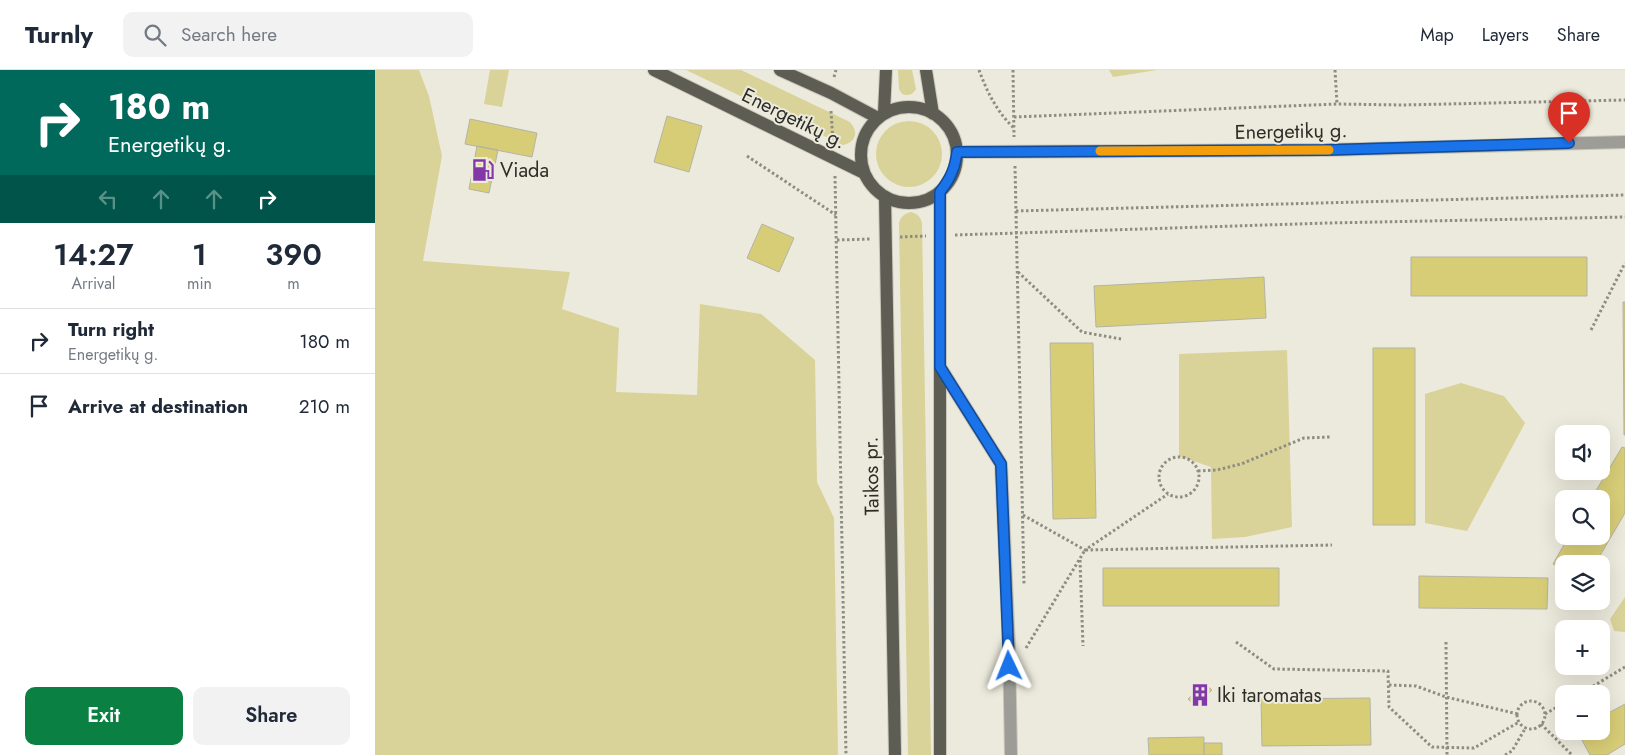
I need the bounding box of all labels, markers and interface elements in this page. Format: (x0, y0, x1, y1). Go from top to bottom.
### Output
search box (123, 12, 473, 57)
text: Turnly (25, 17, 93, 52)
icon: search (141, 21, 169, 49)
text: Search here (181, 21, 277, 48)
text: Map (1420, 22, 1454, 48)
text: Layers (1482, 22, 1529, 48)
text: Share (1557, 22, 1600, 48)
street label: Energetikų g. (737, 81, 851, 156)
text: 180 m (108, 82, 210, 132)
icon: right (25, 90, 90, 155)
pin (1548, 92, 1590, 143)
icon: arrive (1555, 99, 1583, 127)
street label: Energetikų g. (1234, 116, 1348, 147)
text: Energetikų g. (108, 128, 232, 160)
place label: Viada (500, 156, 549, 185)
fuel station icon: Viada (470, 157, 496, 183)
icon: left (94, 185, 122, 213)
icon: ahead (147, 185, 175, 213)
icon: ahead (200, 185, 228, 213)
icon: right (253, 185, 281, 213)
text: 14:27 (53, 233, 134, 276)
text: 1 (192, 233, 207, 276)
text: 390 (265, 233, 322, 276)
text: Arrival (71, 272, 116, 295)
text: min (187, 272, 212, 295)
text: m (287, 272, 300, 295)
text: Turn right (68, 316, 154, 343)
icon: right (25, 327, 53, 355)
text: 180 m (299, 328, 350, 355)
text: Energetikų g. (68, 343, 158, 366)
icon: arrive (25, 392, 53, 420)
text: Arrive at destination (68, 393, 248, 420)
text: 210 m (299, 393, 350, 420)
map controls (1555, 425, 1610, 740)
button: sound (1555, 425, 1610, 480)
street label: Taikos pr. (856, 436, 887, 516)
button: search (1555, 490, 1610, 545)
button: layers (1555, 555, 1610, 610)
button: + (1555, 620, 1610, 675)
position arrow (982, 639, 1034, 691)
place label: Iki taromatas (1217, 681, 1322, 710)
building icon: Iki taromatas (1187, 682, 1213, 708)
button: − (1555, 685, 1610, 740)
button: Exit (25, 687, 183, 745)
button: Share (193, 687, 350, 745)

